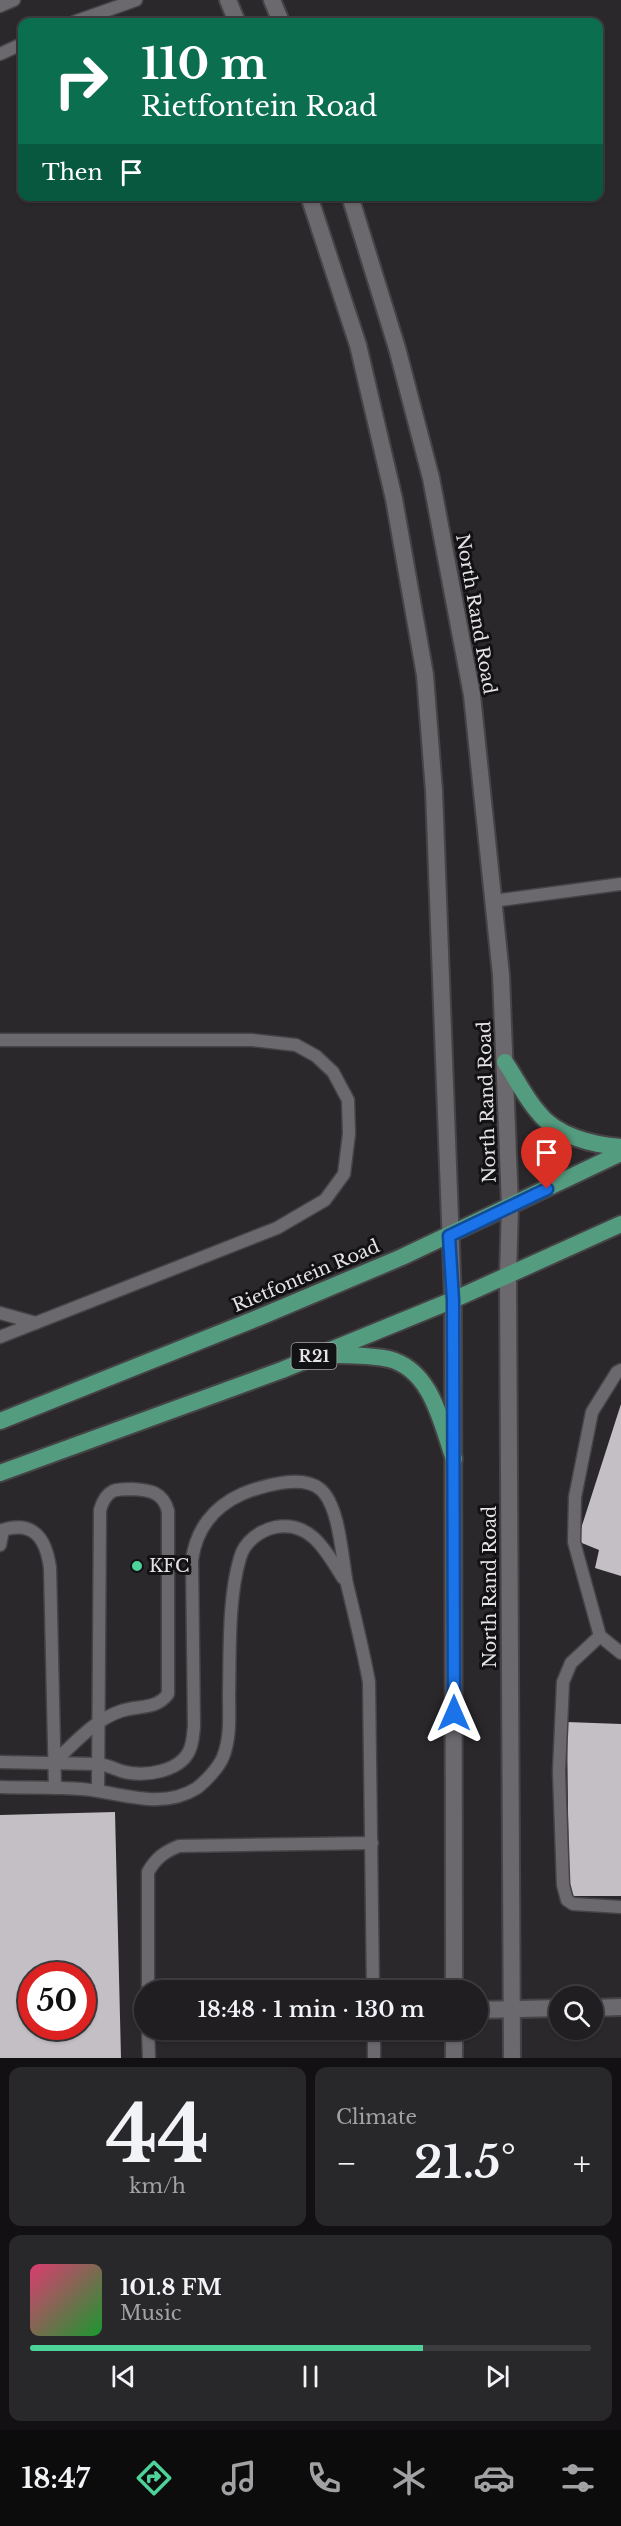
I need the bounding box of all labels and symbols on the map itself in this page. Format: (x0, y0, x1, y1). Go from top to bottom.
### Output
street label: North Rand Road (451, 532, 501, 696)
street label: North Rand Road (473, 1021, 501, 1183)
pin (521, 1127, 572, 1189)
street label: Rietfontein Road (229, 1235, 383, 1317)
road number: R21 (292, 1343, 336, 1369)
street label: North Rand Road (479, 1506, 501, 1668)
place label: KFC (149, 1555, 190, 1577)
marker: KFC (130, 1559, 144, 1573)
position arrow (422, 1681, 486, 1745)
speed limit sign: 50 (18, 1962, 96, 2040)

